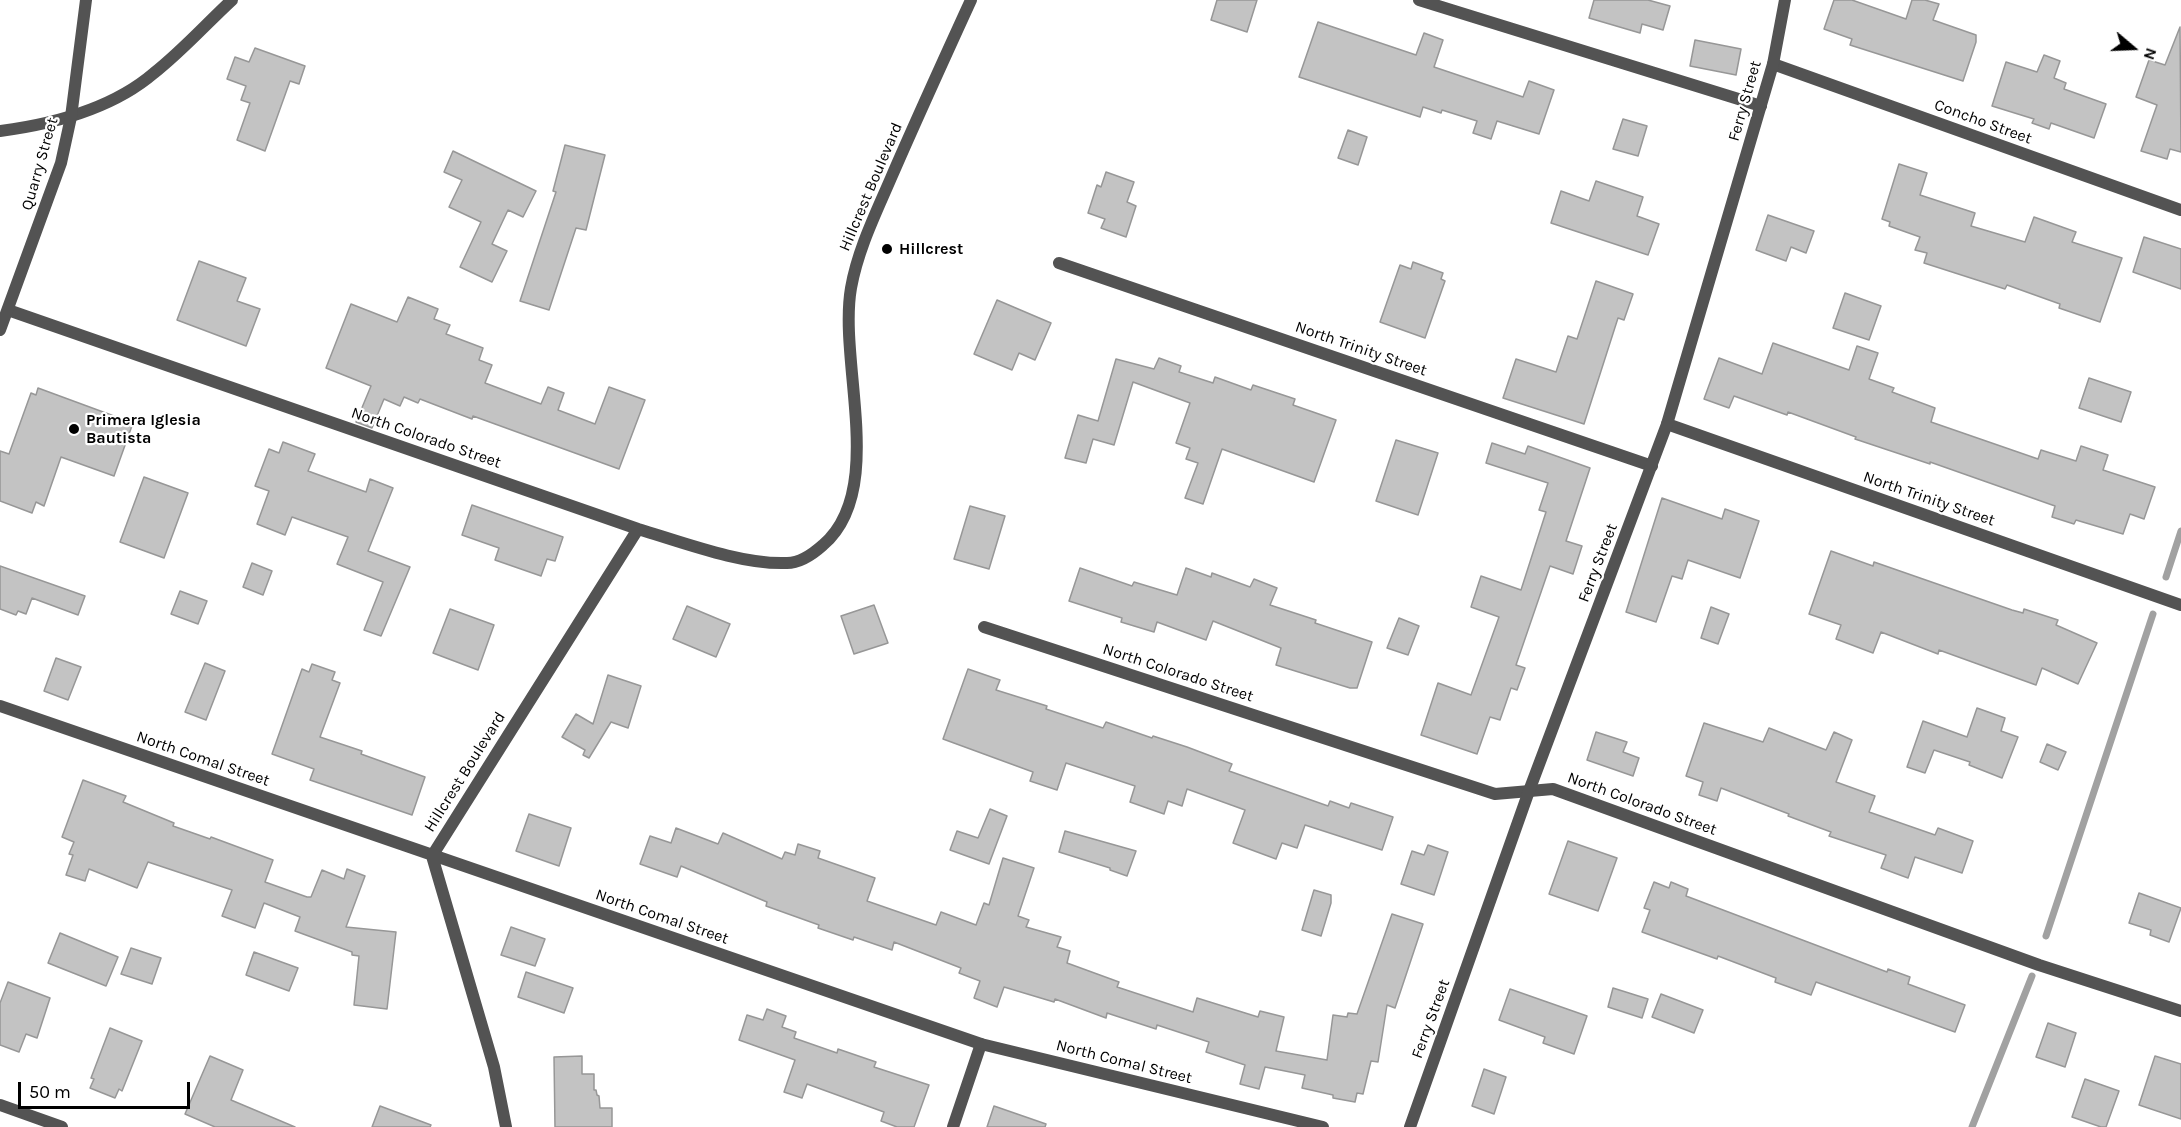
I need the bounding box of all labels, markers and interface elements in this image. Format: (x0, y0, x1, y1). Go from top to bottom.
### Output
north arrow (2103, 18, 2163, 78)
text: N (2140, 45, 2161, 63)
street label: Ferry Street (1724, 59, 1766, 143)
street label: Concho Street (1932, 95, 2034, 149)
street label: Quarry Street (18, 115, 62, 213)
street label: Hillcrest Boulevard (835, 120, 907, 254)
place label: Hillcrest (899, 239, 963, 259)
marker: Hillcrest (880, 242, 894, 256)
street label: North Trinity Street (1293, 317, 1429, 381)
street label: North Colorado Street (349, 403, 503, 473)
place label: Primera Iglesia Bautista (86, 410, 201, 448)
marker: Primera Iglesia Bautista (67, 422, 81, 436)
street label: North Trinity Street (1861, 467, 1997, 531)
street label: Ferry Street (1574, 521, 1622, 605)
street label: North Colorado Street (1100, 640, 1256, 706)
street label: Hillcrest Boulevard (420, 708, 510, 836)
street label: North Comal Street (134, 727, 272, 791)
street label: North Colorado Street (1565, 768, 1719, 840)
street label: North Comal Street (593, 885, 731, 949)
street label: Ferry Street (1408, 977, 1454, 1061)
street label: North Comal Street (1054, 1036, 1194, 1088)
scale bar (21, 1070, 194, 1108)
text: 50 m (29, 1081, 71, 1103)

